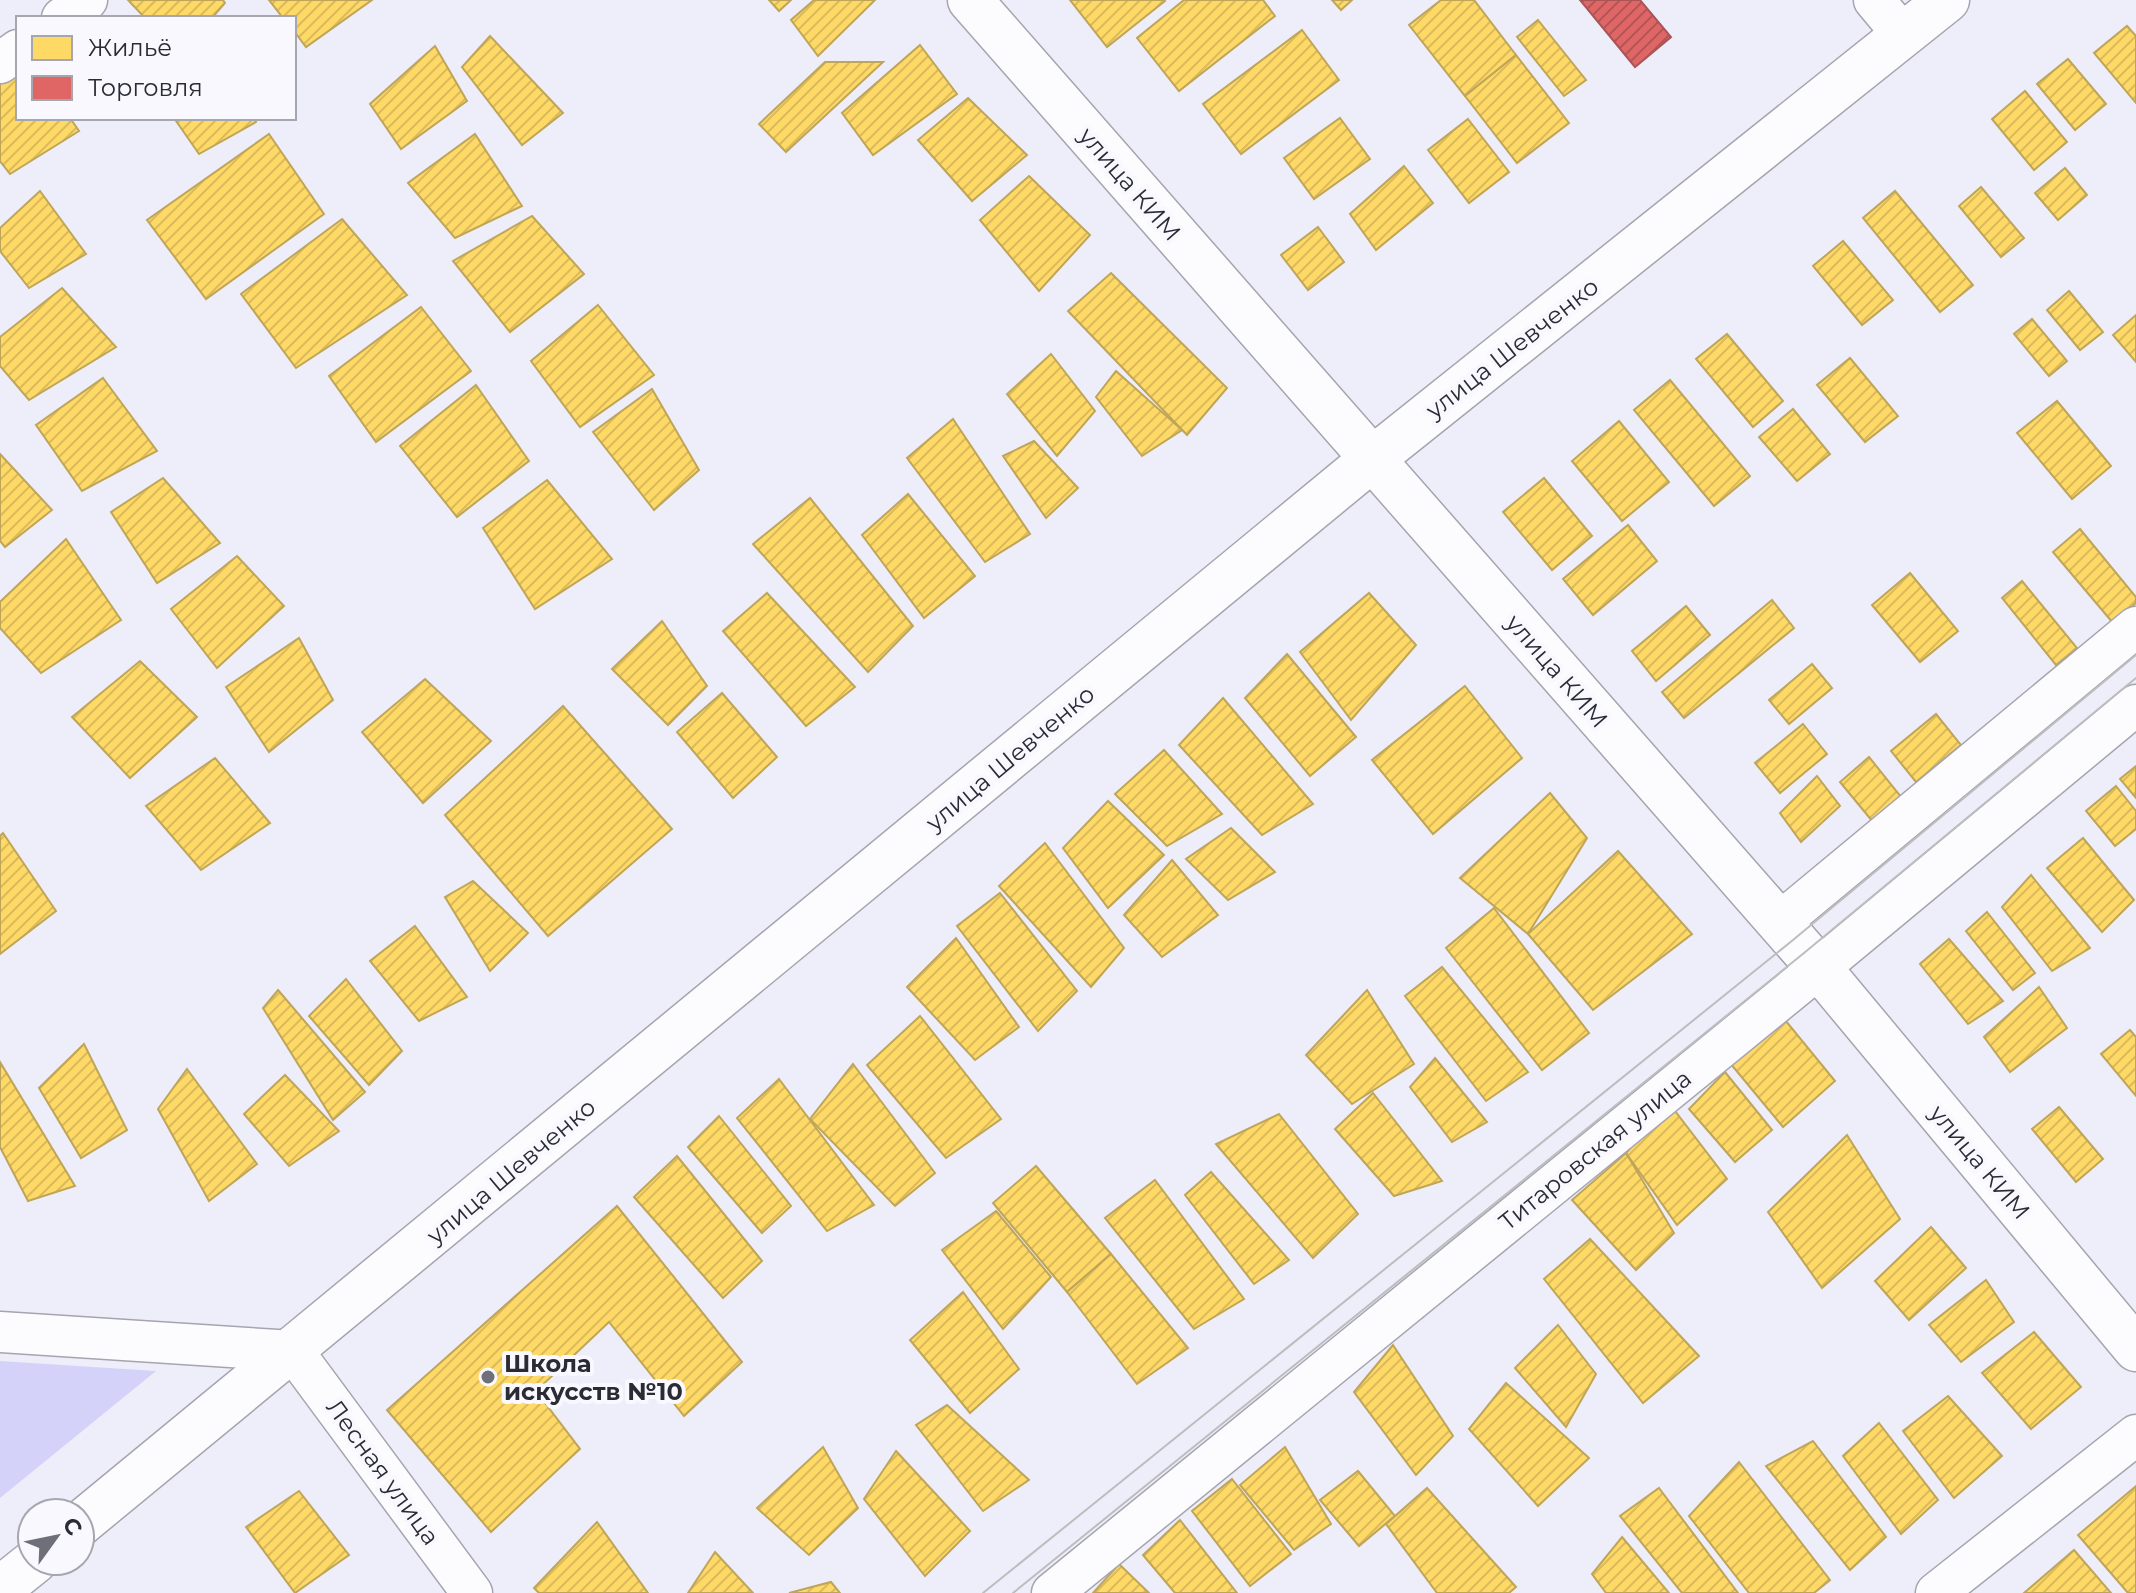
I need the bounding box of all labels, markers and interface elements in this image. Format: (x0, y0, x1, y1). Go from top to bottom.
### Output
legend (16, 16, 296, 120)
text: Жильё (88, 33, 172, 62)
text: Торговля (88, 73, 203, 102)
street label: улица КИМ (1072, 121, 1187, 247)
street label: улица Шевченко (1419, 272, 1604, 425)
street label: улица КИМ (1499, 608, 1614, 734)
street label: улица Шевченко (919, 679, 1100, 838)
street label: Титаровская улица (1493, 1064, 1697, 1236)
street label: улица Шевченко (420, 1092, 601, 1251)
street label: улица КИМ (1923, 1098, 2036, 1225)
place label: Школа искусств №10 (504, 1349, 683, 1406)
marker: Школа искусств №10 (479, 1368, 497, 1386)
street label: Лесная улица (320, 1393, 446, 1551)
north arrow (16, 1497, 96, 1577)
text: С (57, 1512, 88, 1540)

